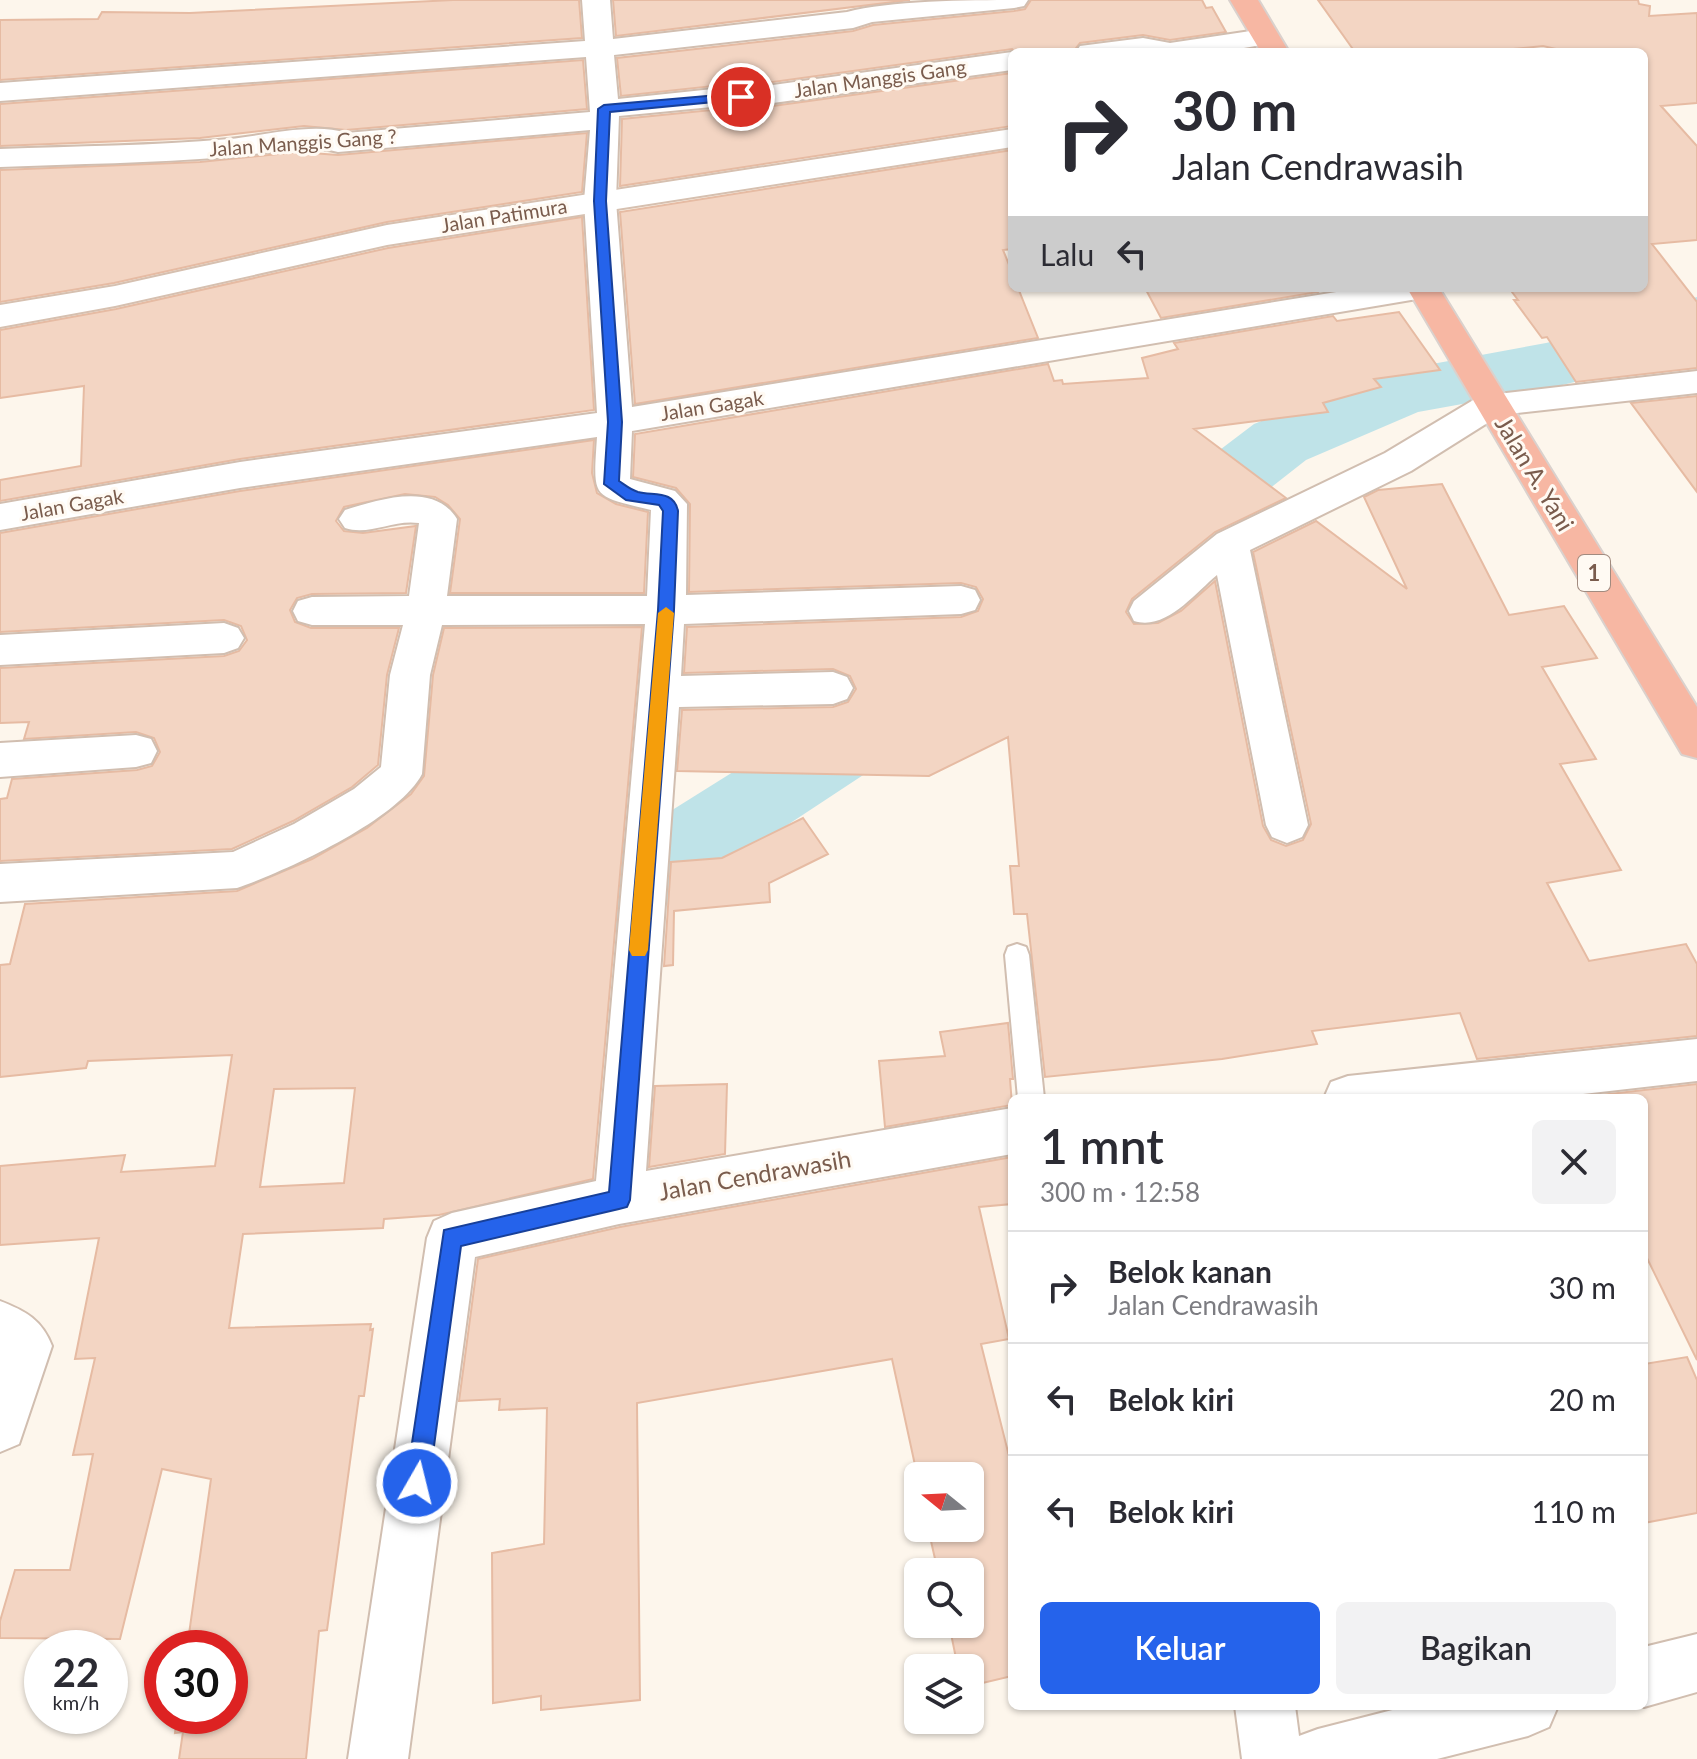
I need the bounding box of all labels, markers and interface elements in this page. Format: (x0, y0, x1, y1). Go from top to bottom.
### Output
street label: Jalan Manggis Gang (792, 54, 968, 102)
pin (707, 63, 775, 131)
icon: arrive (719, 75, 763, 119)
text: 30 m (1172, 76, 1297, 143)
icon: right (1040, 80, 1144, 184)
street label: Jalan Manggis Gang ? (208, 123, 397, 161)
text: Jalan Cendrawasih (1172, 144, 1464, 188)
street label: Jalan Patimura (439, 193, 569, 237)
icon: left (1110, 232, 1154, 276)
text: Lalu (1040, 236, 1094, 272)
street label: Jalan Gagak (659, 385, 766, 425)
street label: Jalan A. Yani (1490, 411, 1581, 536)
street label: Jalan Gagak (19, 483, 126, 525)
road number: 1 (1578, 555, 1610, 591)
text: 1 mnt (1040, 1117, 1164, 1174)
button: close (1532, 1120, 1616, 1204)
street label: Jalan Cendrawasih (656, 1143, 853, 1206)
text: 300 m · 12:58 (1040, 1176, 1200, 1208)
text: Belok kanan (1108, 1253, 1272, 1289)
icon: right (1040, 1265, 1084, 1309)
text: 30 m (1549, 1269, 1616, 1305)
text: Jalan Cendrawasih (1108, 1289, 1319, 1321)
icon: left (1040, 1377, 1084, 1421)
text: Belok kiri (1108, 1381, 1234, 1417)
text: 20 m (1549, 1381, 1616, 1417)
position arrow (375, 1441, 459, 1525)
north arrow (904, 1462, 984, 1542)
map controls (904, 1462, 984, 1734)
icon: left (1040, 1489, 1084, 1533)
text: Belok kiri (1108, 1493, 1234, 1529)
text: 110 m (1531, 1493, 1616, 1529)
button: search (904, 1558, 984, 1638)
button: Keluar (1040, 1602, 1320, 1694)
button: Bagikan (1336, 1602, 1616, 1694)
speed limit sign: 30 (144, 1630, 248, 1734)
text: 22 (53, 1648, 99, 1696)
button: layers (904, 1654, 984, 1734)
text: km/h (53, 1690, 99, 1714)

